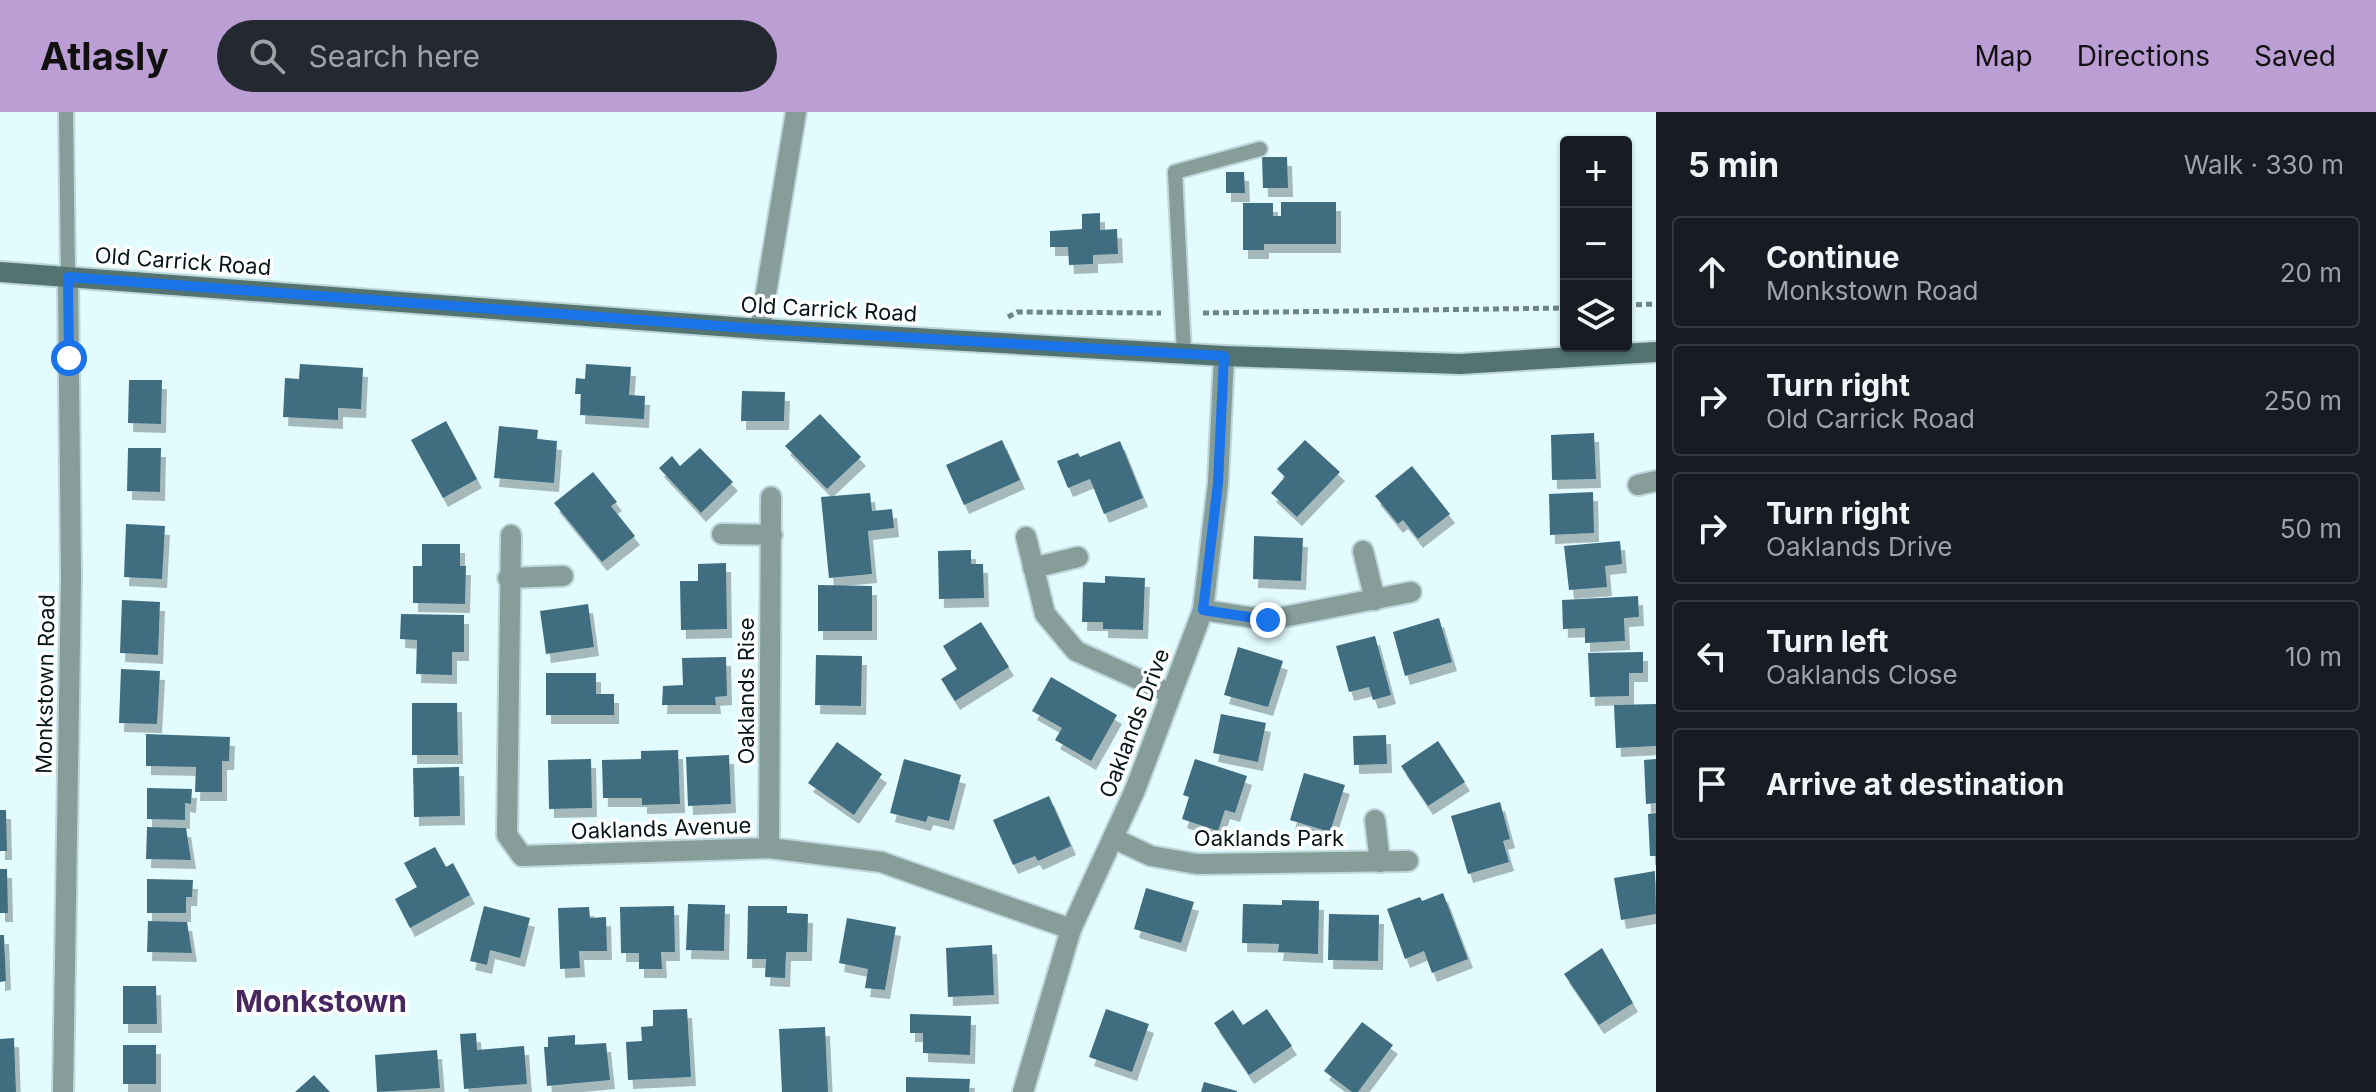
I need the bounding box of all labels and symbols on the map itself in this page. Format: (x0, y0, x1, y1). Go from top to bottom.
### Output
street label: Old Carrick Road (94, 242, 272, 280)
street label: Old Carrick Road (740, 291, 918, 327)
route start (51, 340, 87, 376)
street label: Monkstown Road (30, 594, 60, 774)
route end (1250, 602, 1286, 638)
street label: Oaklands Rise (733, 617, 759, 765)
street label: Oaklands Drive (1094, 645, 1174, 801)
street label: Oaklands Avenue (570, 812, 752, 844)
street label: Oaklands Park (1194, 825, 1344, 851)
district label: Monkstown (235, 983, 407, 1019)

